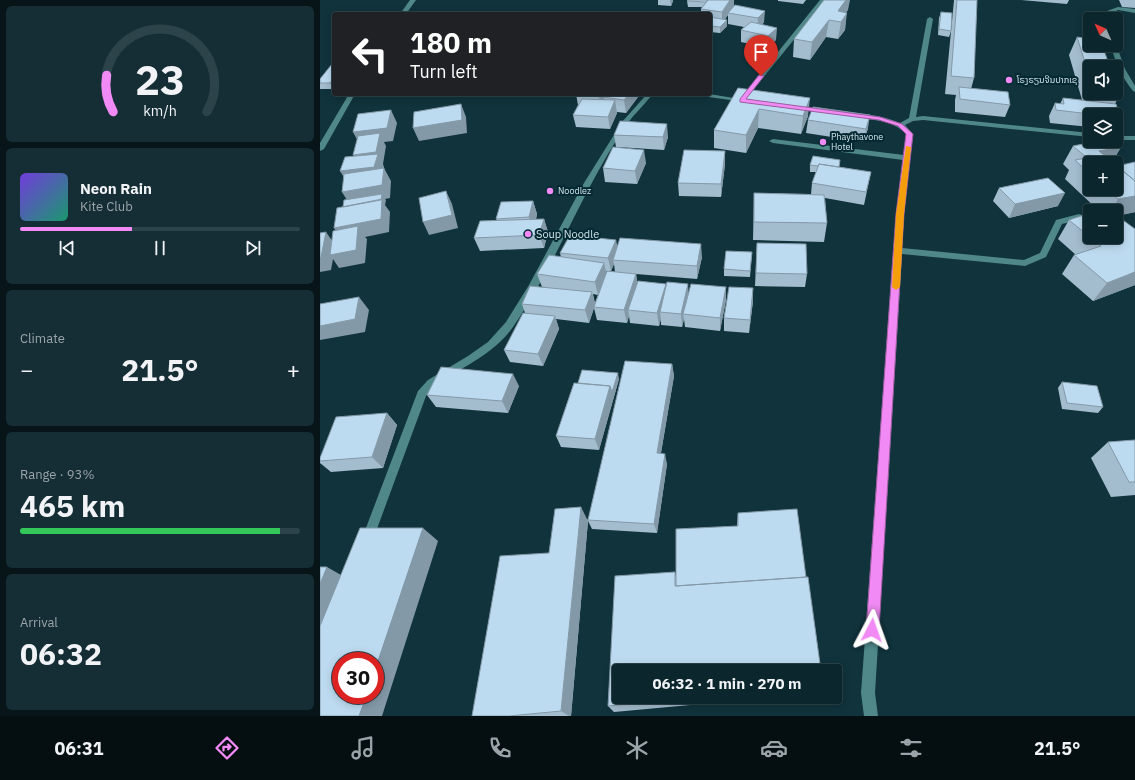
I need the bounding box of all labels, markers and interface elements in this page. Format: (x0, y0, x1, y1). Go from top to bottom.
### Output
north arrow (1083, 12, 1123, 52)
map controls (1083, 12, 1123, 244)
text: 180 m (410, 24, 492, 61)
icon: left (344, 28, 396, 80)
pin (744, 35, 778, 76)
icon: arrive (750, 41, 772, 63)
text: 23 (135, 52, 185, 106)
text: Turn left (410, 60, 478, 83)
button: sound (1083, 60, 1123, 100)
place label: ໂຮງຮຽນຈີນປາກເຊ (1016, 74, 1077, 85)
marker: ໂຮງຮຽນຈີນປາກເຊ (1004, 75, 1014, 85)
text: km/h (143, 101, 177, 120)
button: layers (1083, 108, 1123, 148)
place label: Phaythavone Hotel (831, 131, 883, 152)
marker: Phaythavone Hotel (818, 137, 828, 147)
button: + (1083, 156, 1123, 196)
text: Neon Rain (80, 179, 152, 198)
place label: Noodlez (558, 185, 591, 196)
marker: Noodlez (545, 186, 555, 196)
text: Kite Club (80, 198, 133, 215)
button: − (1083, 204, 1123, 244)
place label: Soup Noodle (536, 227, 599, 241)
marker: Soup Noodle (523, 229, 533, 239)
icon: previous (56, 237, 78, 259)
icon: pause (149, 237, 171, 259)
icon: next (242, 237, 264, 259)
text: Climate (20, 330, 65, 347)
text: 21.5° (121, 350, 199, 389)
text: − (20, 355, 33, 384)
text: + (287, 355, 300, 384)
text: Range · 93% (20, 466, 94, 483)
text: 465 km (20, 486, 125, 525)
position arrow (851, 609, 893, 651)
text: Arrival (20, 614, 58, 631)
text: 06:32 (20, 634, 102, 673)
speed limit sign: 30 (332, 652, 384, 704)
text: 06:32 · 1 min · 270 m (653, 674, 801, 693)
icon: directions (213, 734, 241, 762)
icon: music (349, 734, 377, 762)
icon: phone (486, 734, 514, 762)
icon: climate (623, 734, 651, 762)
icon: car (760, 734, 788, 762)
icon: filters (897, 734, 925, 762)
text: 06:31 (54, 737, 104, 760)
text: 21.5° (1034, 737, 1081, 760)

